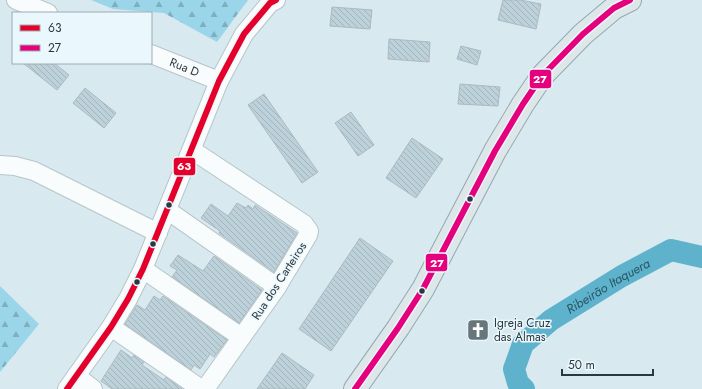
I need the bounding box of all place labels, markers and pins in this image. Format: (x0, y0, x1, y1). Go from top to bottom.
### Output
unlabelled marker (465, 194, 475, 204)
unlabelled marker (164, 200, 174, 210)
unlabelled marker (148, 239, 158, 249)
unlabelled marker (132, 277, 142, 287)
unlabelled marker (417, 286, 427, 296)
place label: Igreja Cruz das Almas (494, 314, 551, 346)
church icon: Igreja Cruz das Almas (465, 317, 491, 343)

